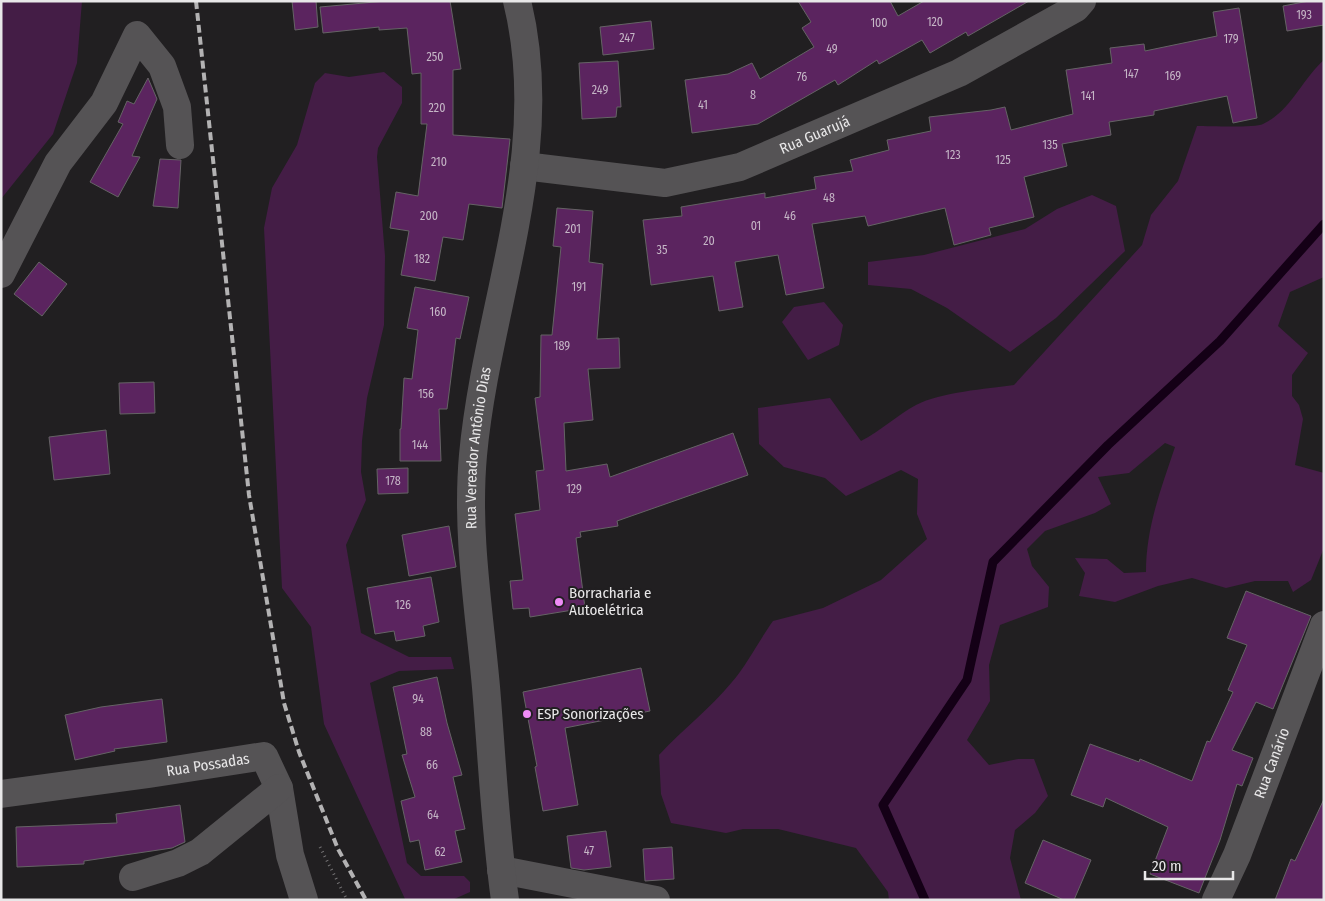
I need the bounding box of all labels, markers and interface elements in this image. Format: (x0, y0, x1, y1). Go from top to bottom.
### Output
house number: 193 (1296, 8, 1312, 22)
house number: 120 (927, 15, 943, 29)
house number: 100 (870, 16, 888, 30)
house number: 247 (619, 31, 635, 45)
house number: 179 (1223, 32, 1239, 46)
house number: 49 (826, 42, 838, 56)
house number: 250 (426, 50, 444, 64)
house number: 147 (1123, 67, 1139, 81)
house number: 169 (1165, 69, 1181, 83)
house number: 76 (797, 70, 807, 84)
house number: 249 (592, 83, 608, 97)
house number: 8 (750, 88, 756, 102)
house number: 141 (1081, 89, 1095, 103)
house number: 41 (698, 98, 708, 112)
house number: 220 (429, 101, 445, 115)
street label: Rua Guarujá (777, 112, 853, 158)
house number: 135 (1042, 138, 1058, 152)
house number: 123 (945, 148, 961, 162)
house number: 125 (995, 153, 1011, 167)
house number: 210 (431, 155, 447, 169)
house number: 48 (823, 191, 835, 205)
house number: 200 (420, 209, 438, 223)
house number: 46 (784, 209, 796, 223)
house number: 01 (751, 219, 761, 233)
house number: 201 (565, 222, 581, 236)
house number: 20 (703, 234, 715, 248)
house number: 35 (657, 243, 668, 257)
house number: 182 (414, 252, 430, 266)
house number: 191 (572, 280, 587, 294)
house number: 160 (430, 305, 446, 319)
house number: 189 (554, 339, 570, 353)
street label: Rua Vereador Antônio Dias (462, 365, 495, 530)
house number: 156 (418, 387, 434, 401)
house number: 144 (412, 438, 428, 452)
house number: 178 (385, 474, 401, 488)
house number: 129 (566, 482, 582, 496)
place label: Borracharia e Autoelétrica (569, 584, 651, 619)
marker: Borracharia e Autoelétrica (553, 596, 565, 608)
house number: 126 (395, 598, 411, 612)
house number: 94 (412, 692, 424, 706)
place label: ESP Sonorizações (537, 705, 644, 723)
marker: ESP Sonorizações (521, 708, 533, 720)
house number: 88 (420, 725, 432, 739)
street label: Rua Canário (1250, 725, 1293, 801)
street label: Rua Possadas (165, 749, 251, 780)
house number: 66 (426, 758, 438, 772)
house number: 64 (427, 808, 439, 822)
house number: 47 (584, 844, 594, 858)
house number: 62 (434, 845, 446, 859)
scale bar (1145, 848, 1232, 880)
text: 20 m (1152, 857, 1182, 875)

